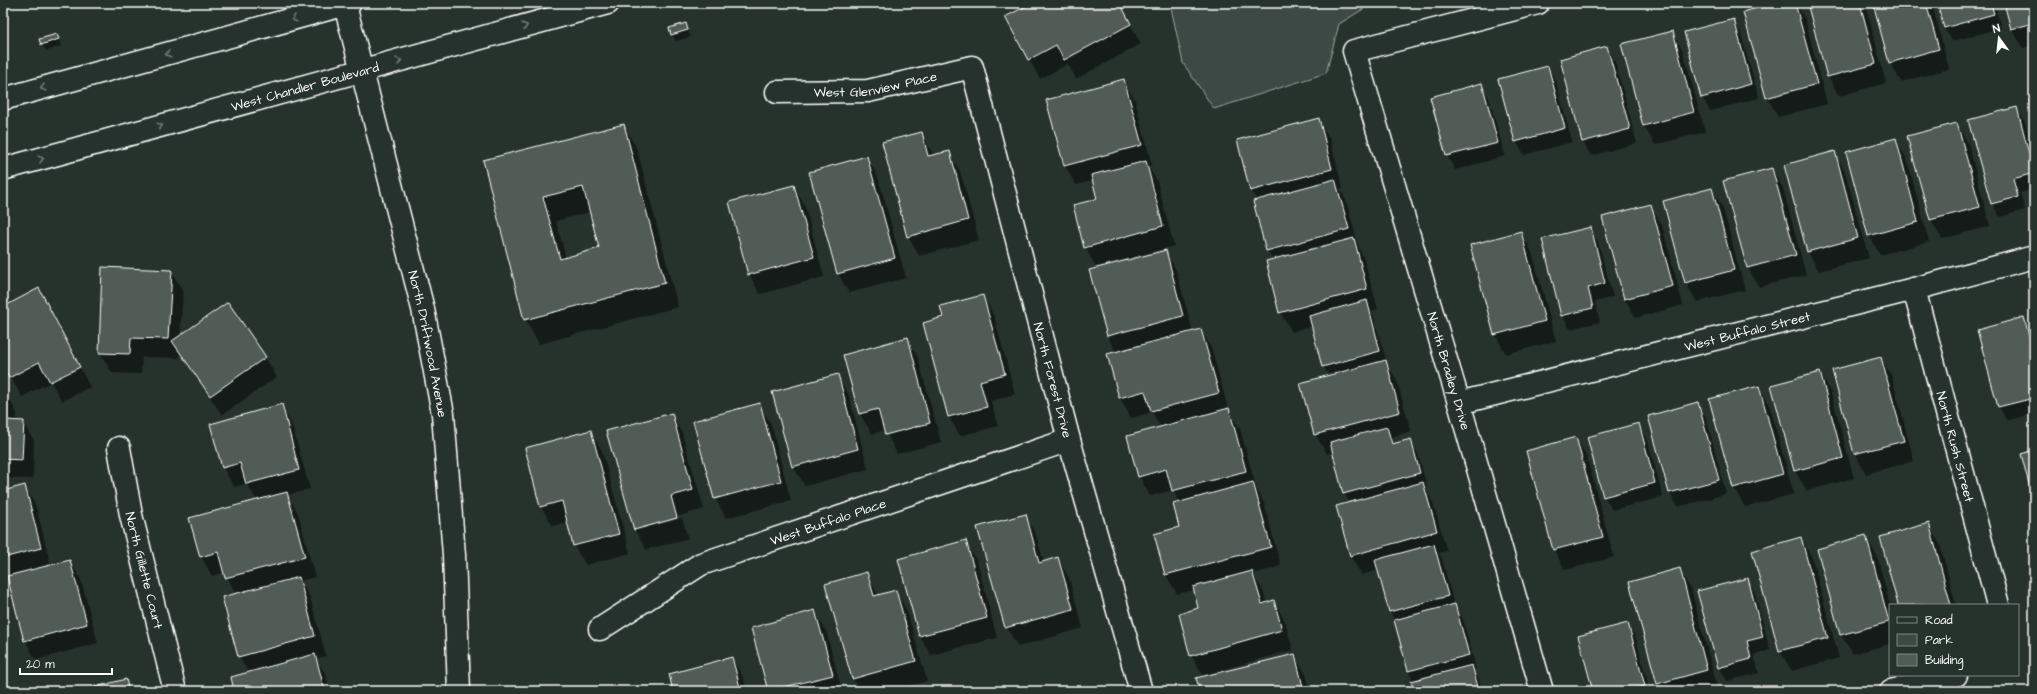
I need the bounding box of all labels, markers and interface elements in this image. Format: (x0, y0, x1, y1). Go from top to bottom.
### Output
one-way arrow (290, 14, 297, 23)
north arrow (1979, 18, 2019, 58)
text: N (1991, 21, 2002, 37)
one-way arrow (521, 22, 528, 31)
one-way arrow (165, 49, 172, 57)
one-way arrow (396, 57, 403, 65)
street label: West Chandler Boulevard (229, 58, 381, 116)
street label: West Glenview Place (814, 67, 939, 102)
one-way arrow (40, 83, 47, 92)
one-way arrow (157, 123, 163, 131)
one-way arrow (37, 155, 44, 164)
street label: North Driftwood Avenue (403, 269, 451, 419)
street label: West Buffalo Street (1683, 307, 1813, 356)
street label: North Bradley Drive (1422, 310, 1474, 432)
street label: North Forest Drive (1029, 320, 1076, 440)
street label: North Rush Street (1932, 389, 1978, 505)
street label: West Buffalo Place (768, 494, 888, 550)
street label: North Gillette Court (121, 510, 167, 632)
legend (1889, 604, 2019, 676)
text: Road (1925, 612, 1953, 629)
text: Park (1925, 632, 1953, 649)
scale bar (20, 650, 112, 676)
text: Building (1925, 652, 1963, 670)
text: 20 m (26, 656, 55, 673)

